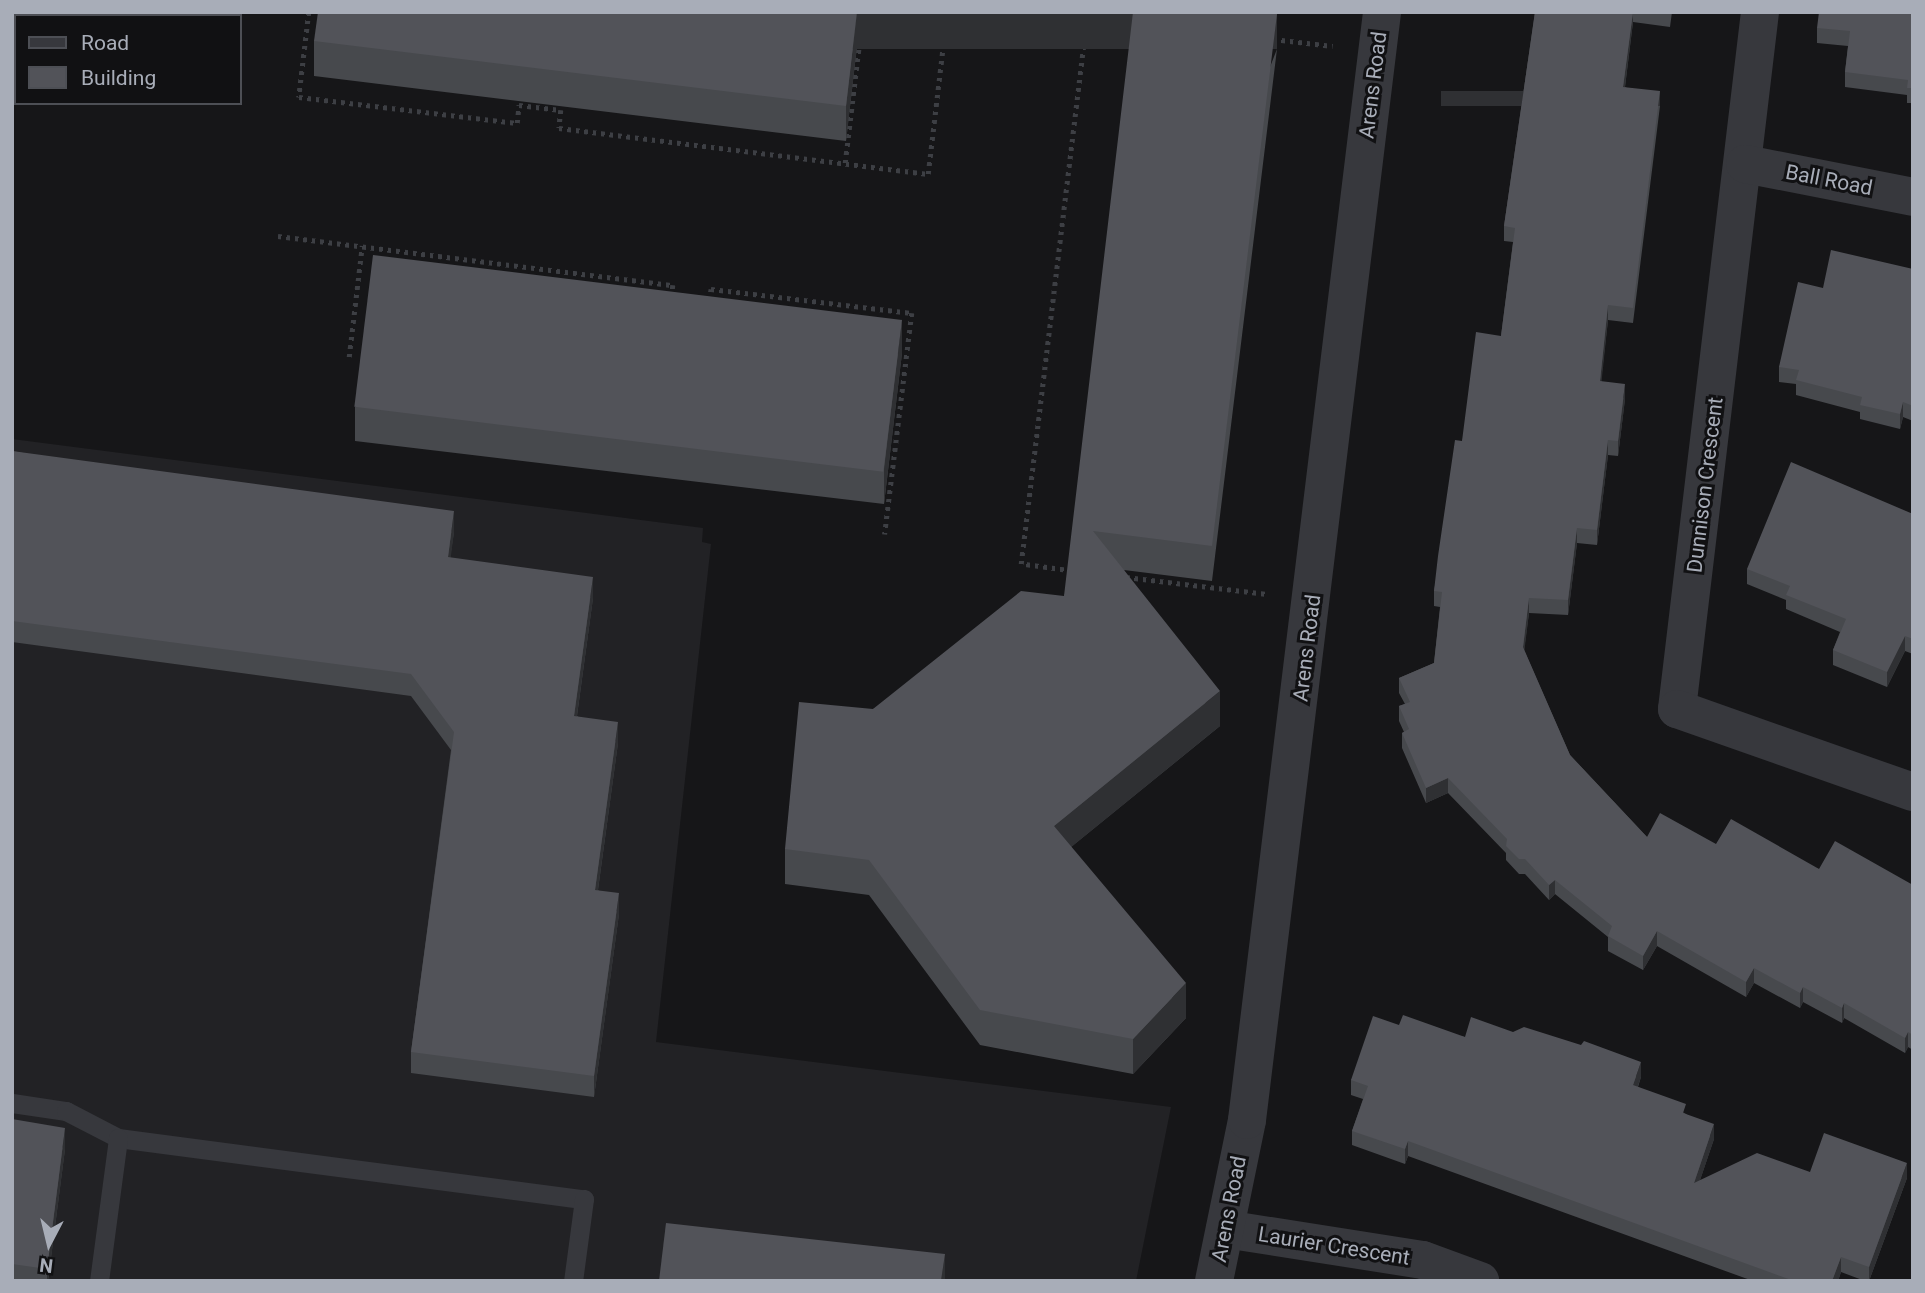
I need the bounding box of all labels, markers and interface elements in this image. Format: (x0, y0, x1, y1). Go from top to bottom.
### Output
legend (14, 14, 242, 105)
street label: Arens Road (1354, 30, 1392, 140)
text: Road (81, 31, 129, 55)
text: Building (81, 66, 156, 90)
street label: Ball Road (1783, 159, 1875, 201)
street label: Dunnison Crescent (1682, 396, 1728, 574)
street label: Arens Road (1288, 593, 1326, 703)
street label: Arens Road (1206, 1154, 1252, 1264)
north arrow (14, 1209, 84, 1279)
street label: Laurier Crescent (1256, 1222, 1412, 1270)
text: N (38, 1253, 54, 1278)

